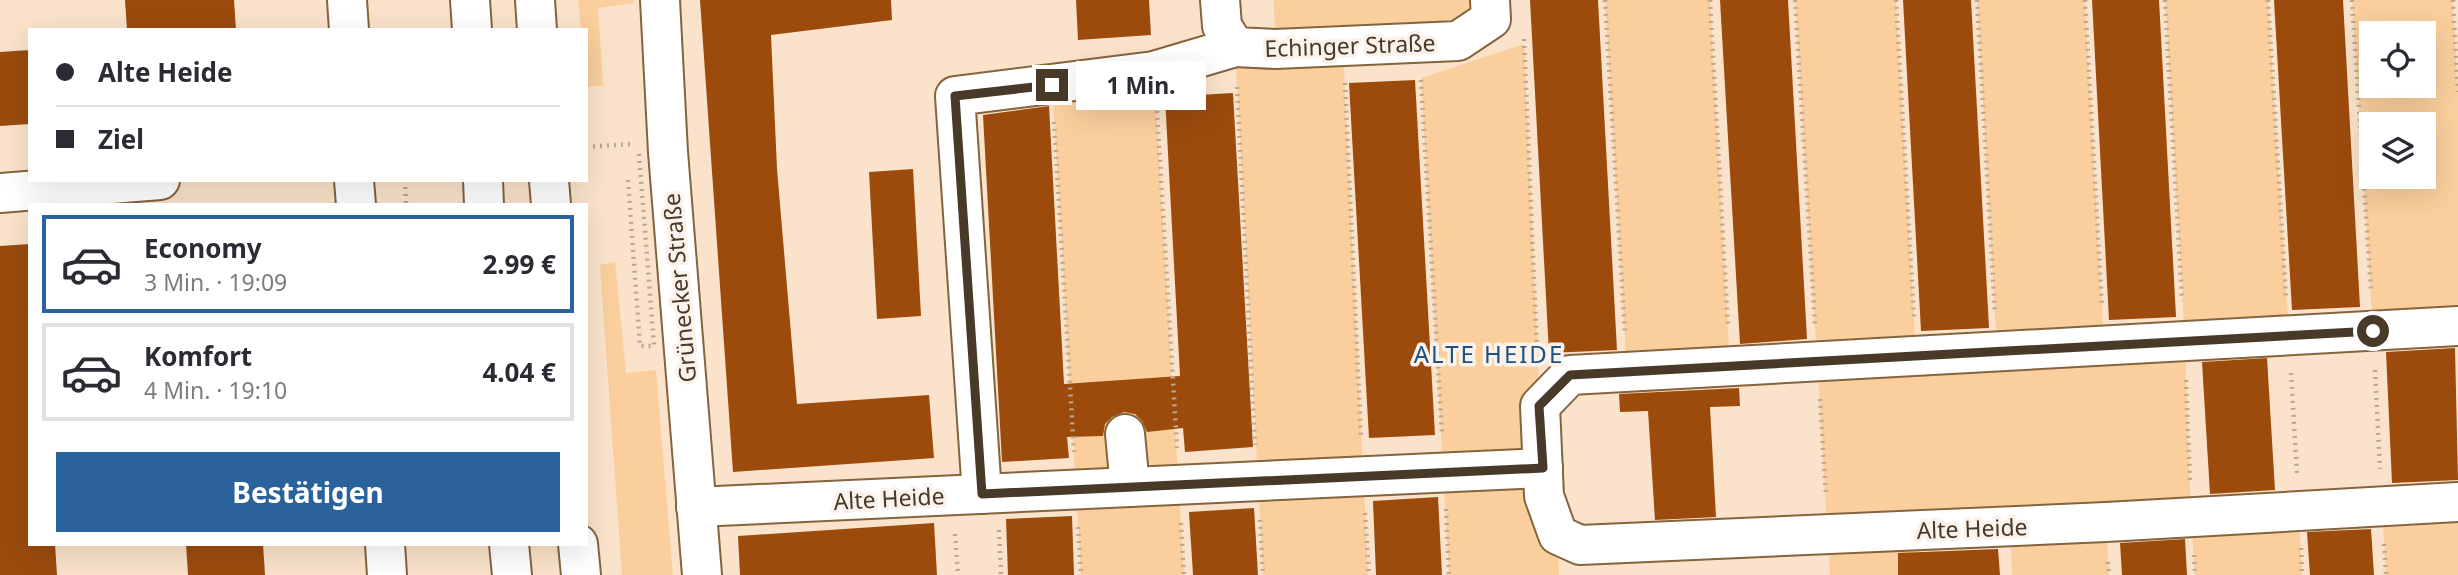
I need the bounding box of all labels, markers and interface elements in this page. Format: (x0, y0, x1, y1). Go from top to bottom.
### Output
map controls (2359, 21, 2436, 189)
button: locate (2359, 21, 2436, 98)
street label: Echinger Straße (1264, 26, 1436, 64)
text: Alte Heide (98, 54, 232, 90)
callout: 1 Min. (1076, 60, 1206, 110)
route end (1036, 69, 1068, 101)
text: 1 Min. (1106, 69, 1176, 101)
button: layers (2359, 112, 2436, 189)
text: Ziel (98, 121, 144, 157)
street label: Grünecker Straße (655, 192, 703, 384)
text: Economy (144, 230, 262, 266)
icon: car (60, 233, 123, 296)
text: 2.99 € (482, 246, 556, 282)
text: 3 Min. · 19:09 (144, 266, 287, 298)
route start (2357, 315, 2389, 347)
district label: ALTE HEIDE (1414, 337, 1564, 370)
text: Komfort (144, 338, 252, 374)
icon: car (60, 341, 123, 404)
text: 4.04 € (482, 354, 556, 390)
text: 4 Min. · 19:10 (144, 374, 287, 406)
button: Bestätigen (56, 452, 560, 532)
street label: Alte Heide (833, 479, 945, 517)
street label: Alte Heide (1916, 510, 2028, 546)

